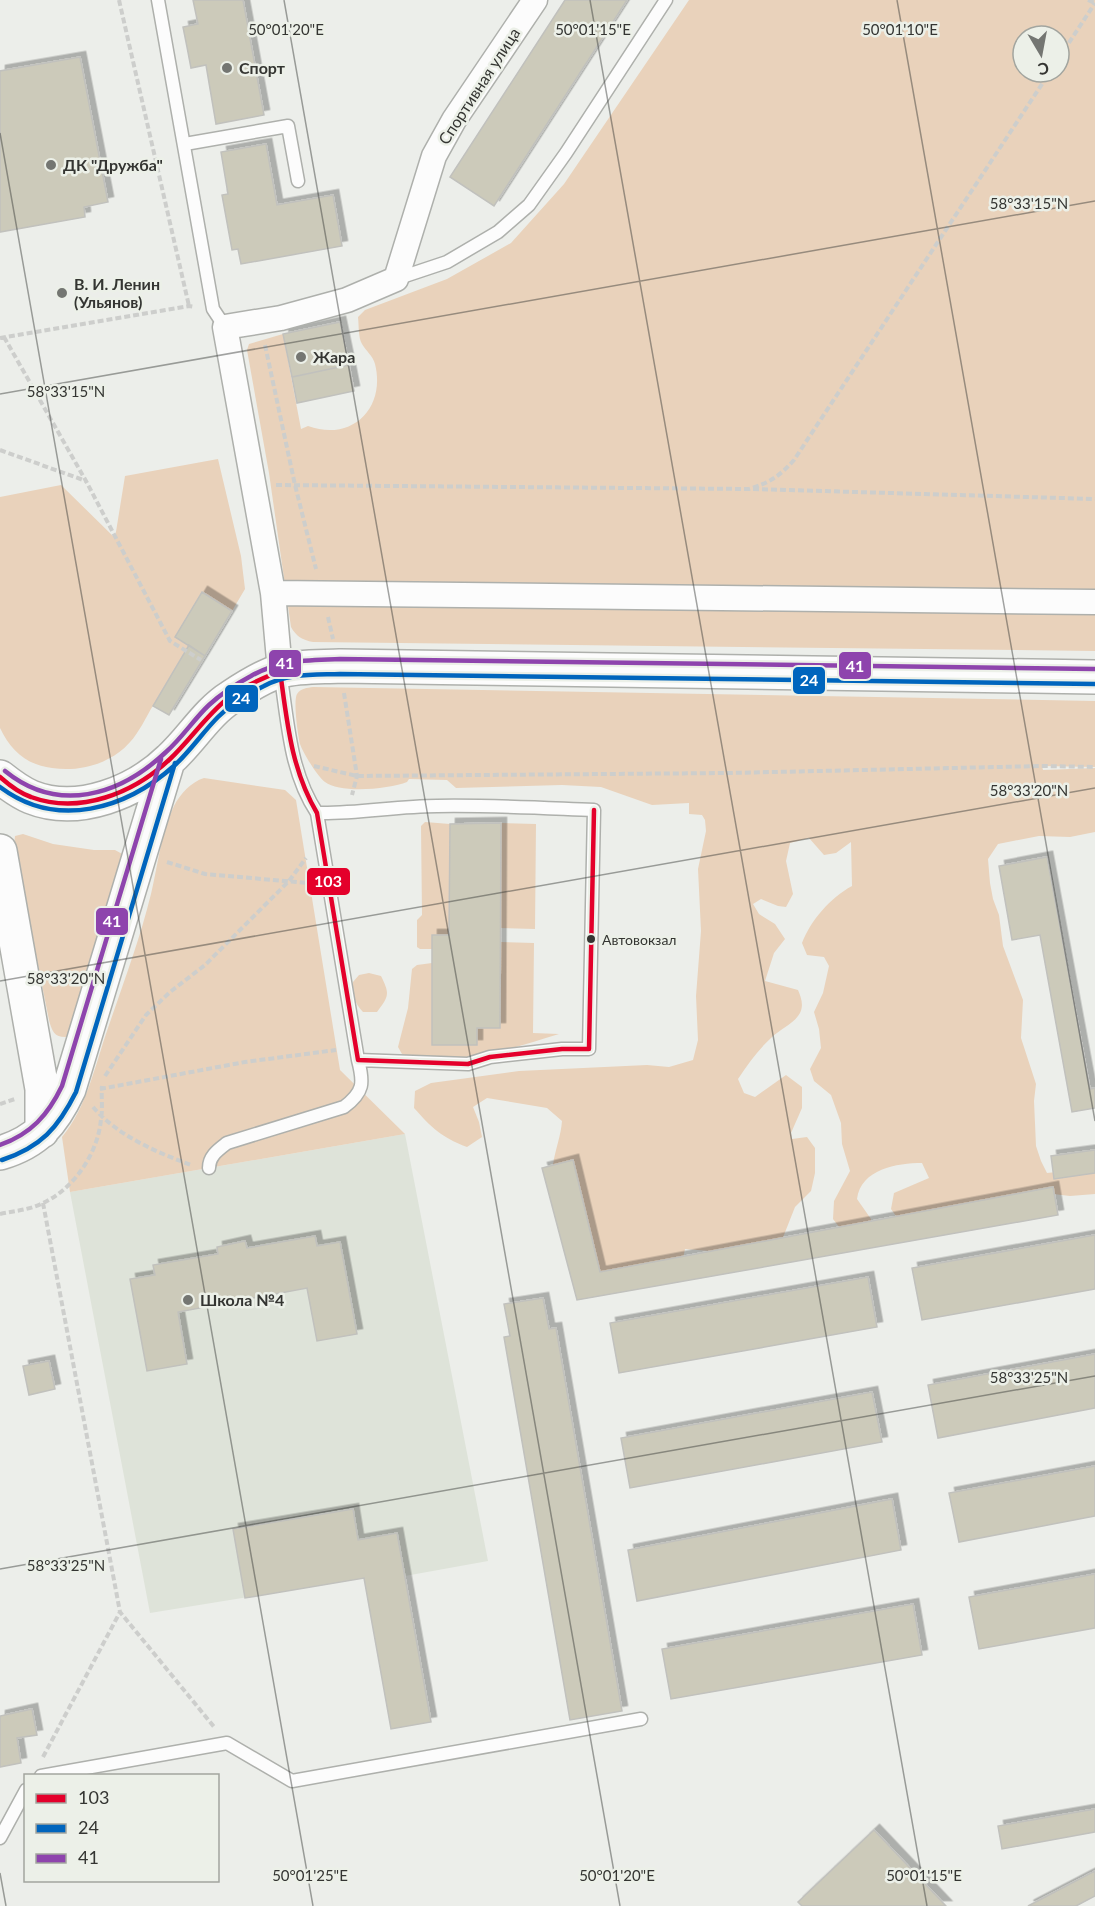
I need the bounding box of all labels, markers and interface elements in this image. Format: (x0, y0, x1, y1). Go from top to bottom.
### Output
text: 50°01'20"E (248, 20, 324, 38)
text: 50°01'15"E (555, 20, 631, 38)
text: 50°01'10"E (862, 20, 938, 38)
street label: Спортивная улица (434, 24, 523, 148)
north arrow (1011, 24, 1071, 84)
place label: Спорт (239, 58, 286, 77)
text: С (1036, 59, 1051, 80)
marker: Спорт (220, 61, 234, 75)
place label: ДК "Дружба" (63, 155, 163, 174)
marker: ДК "Дружба" (44, 158, 58, 172)
text: 58°33'15"N (990, 194, 1068, 212)
place label: В. И. Ленин (Ульянов) (74, 274, 160, 311)
marker: В. И. Ленин (Ульянов) (55, 286, 69, 300)
place label: Жара (313, 347, 355, 366)
marker: Жара (294, 350, 308, 364)
text: 58°33'15"N (27, 382, 105, 400)
line badge: 41 (268, 649, 302, 678)
line badge: 41 (838, 651, 872, 680)
text: 41 (276, 653, 294, 672)
text: 41 (846, 656, 864, 675)
line badge: 24 (792, 666, 826, 695)
text: 24 (800, 670, 818, 689)
line badge: 24 (224, 684, 259, 713)
text: 24 (232, 688, 250, 707)
text: 58°33'20"N (990, 781, 1068, 799)
line badge: 103 (306, 867, 351, 896)
text: 103 (314, 871, 342, 890)
line badge: 41 (95, 907, 129, 936)
text: 41 (103, 911, 121, 930)
place label: Автовокзал (602, 931, 677, 948)
marker: Автовокзал (585, 933, 597, 945)
text: 58°33'20"N (27, 969, 105, 987)
place label: Школа №4 (200, 1290, 284, 1309)
marker: Школа №4 (181, 1293, 195, 1307)
text: 58°33'25"N (990, 1368, 1068, 1386)
text: 58°33'25"N (27, 1556, 105, 1574)
legend (24, 1774, 219, 1882)
text: 103 (78, 1786, 109, 1808)
text: 24 (78, 1816, 99, 1838)
text: 41 (78, 1846, 99, 1868)
text: 50°01'25"E (272, 1866, 348, 1884)
text: 50°01'20"E (579, 1866, 655, 1884)
text: 50°01'15"E (886, 1866, 962, 1884)

